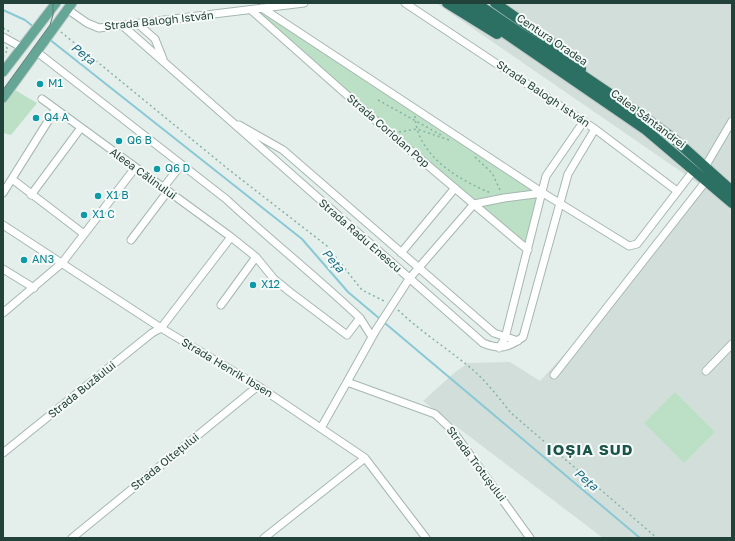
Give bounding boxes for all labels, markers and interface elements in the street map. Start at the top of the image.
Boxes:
street label: Strada Balogh István [104,9,214,33]
street label: Centura Oradea [514,11,590,69]
water label: Peța [68,40,98,68]
street label: Strada Balogh István [494,58,592,130]
place label: M1 [48,77,63,91]
marker: M1 [35,79,45,89]
street label: Calea Sântandrei [608,87,688,151]
street label: Strada Coriolan Pop [344,92,432,170]
place label: Q4 A [44,111,69,125]
marker: Q4 A [31,113,41,123]
place label: Q6 B [127,134,152,148]
marker: Q6 B [114,136,124,146]
street label: Aleea Călinului [107,145,179,203]
place label: Q6 D [165,162,190,176]
marker: Q6 D [152,164,162,174]
place label: X1 B [106,189,129,203]
marker: X1 B [93,191,103,201]
street label: Strada Radu Enescu [316,196,404,276]
place label: X1 C [92,208,115,222]
marker: X1 C [79,210,89,220]
water label: Peța [319,246,347,276]
place label: AN3 [32,253,54,267]
marker: AN3 [19,255,29,265]
place label: X12 [261,278,280,292]
marker: X12 [248,280,258,290]
street label: Strada Henrik Ibsen [179,335,275,401]
street label: Strada Buzăului [46,359,118,421]
street label: Strada Trotușului [443,424,509,504]
street label: Strada Oltețului [128,431,202,493]
district label: IOȘIA SUD [547,441,633,459]
water label: Peța [571,466,601,494]

